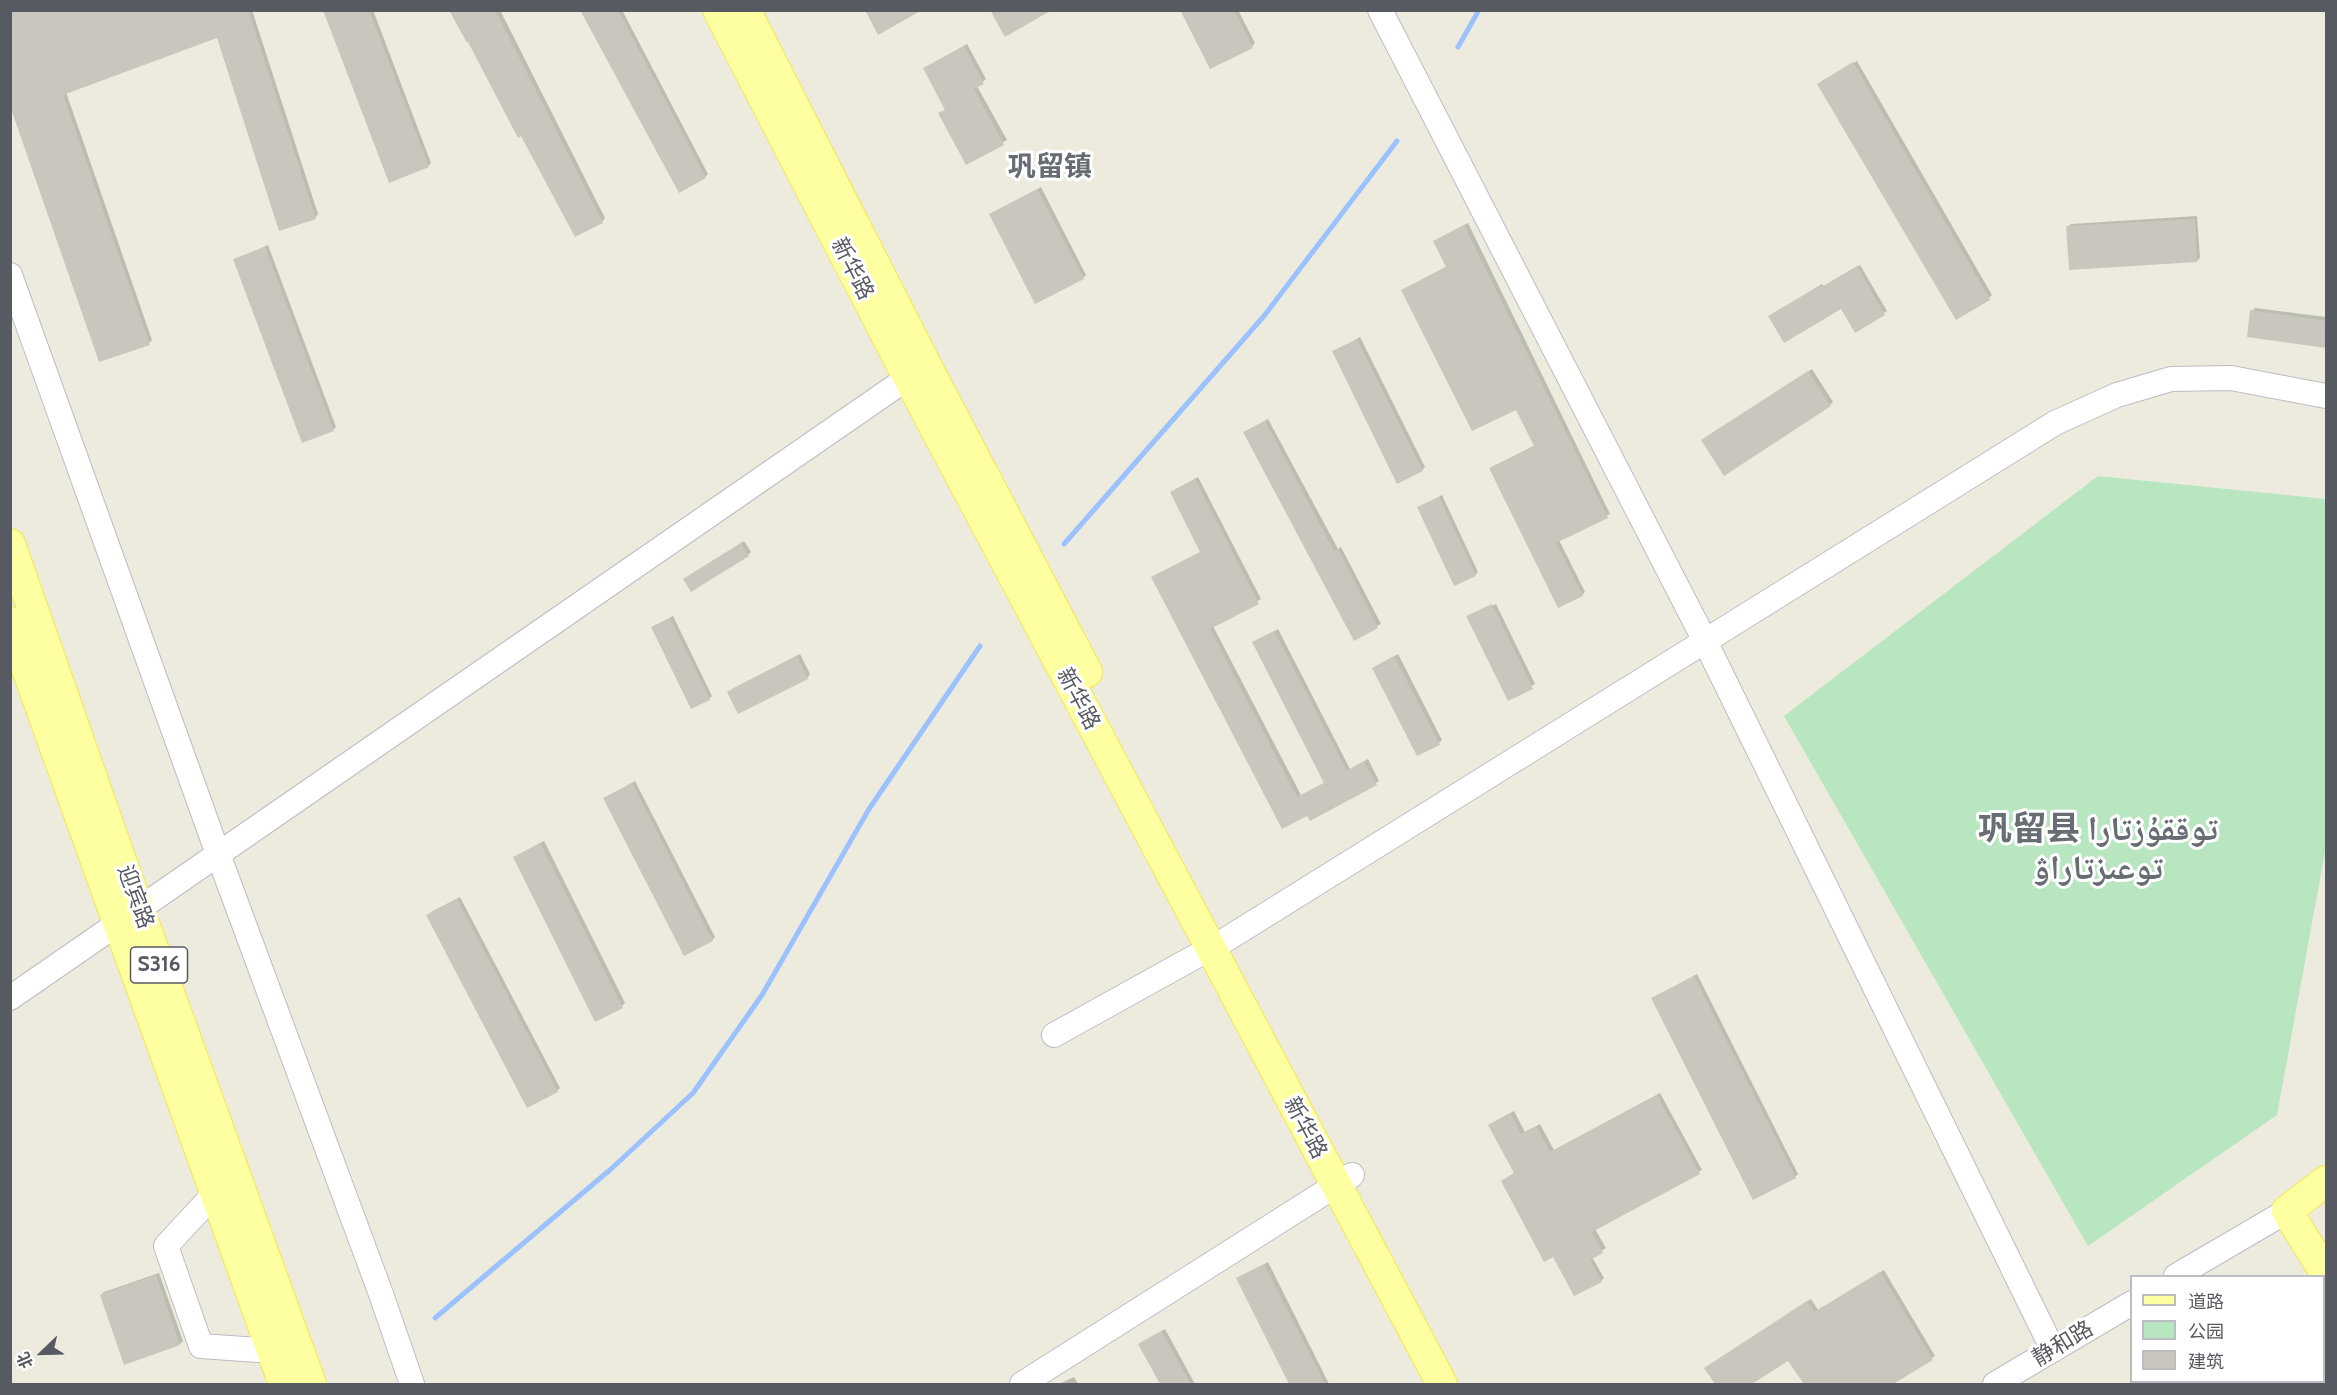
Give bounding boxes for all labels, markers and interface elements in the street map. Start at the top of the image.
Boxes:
district label: 巩留镇 [1008,151,1092,185]
street label: 新华路 [825,234,879,304]
street label: 新华路 [1051,664,1105,734]
district label: 巩留县 توققۇزتارا توعىزتاراۋ [1978,810,2218,890]
street label: 迎宾路 [111,861,159,933]
road number: S316 [130,947,188,983]
street label: 新华路 [1278,1093,1332,1163]
legend [2130,1275,2325,1383]
text: 道路 [2188,1291,2224,1313]
street label: 静和路 [2028,1316,2098,1372]
text: 公园 [2188,1321,2224,1343]
north arrow [12,1323,72,1383]
text: 北 [13,1349,37,1371]
text: 建筑 [2188,1351,2224,1373]

